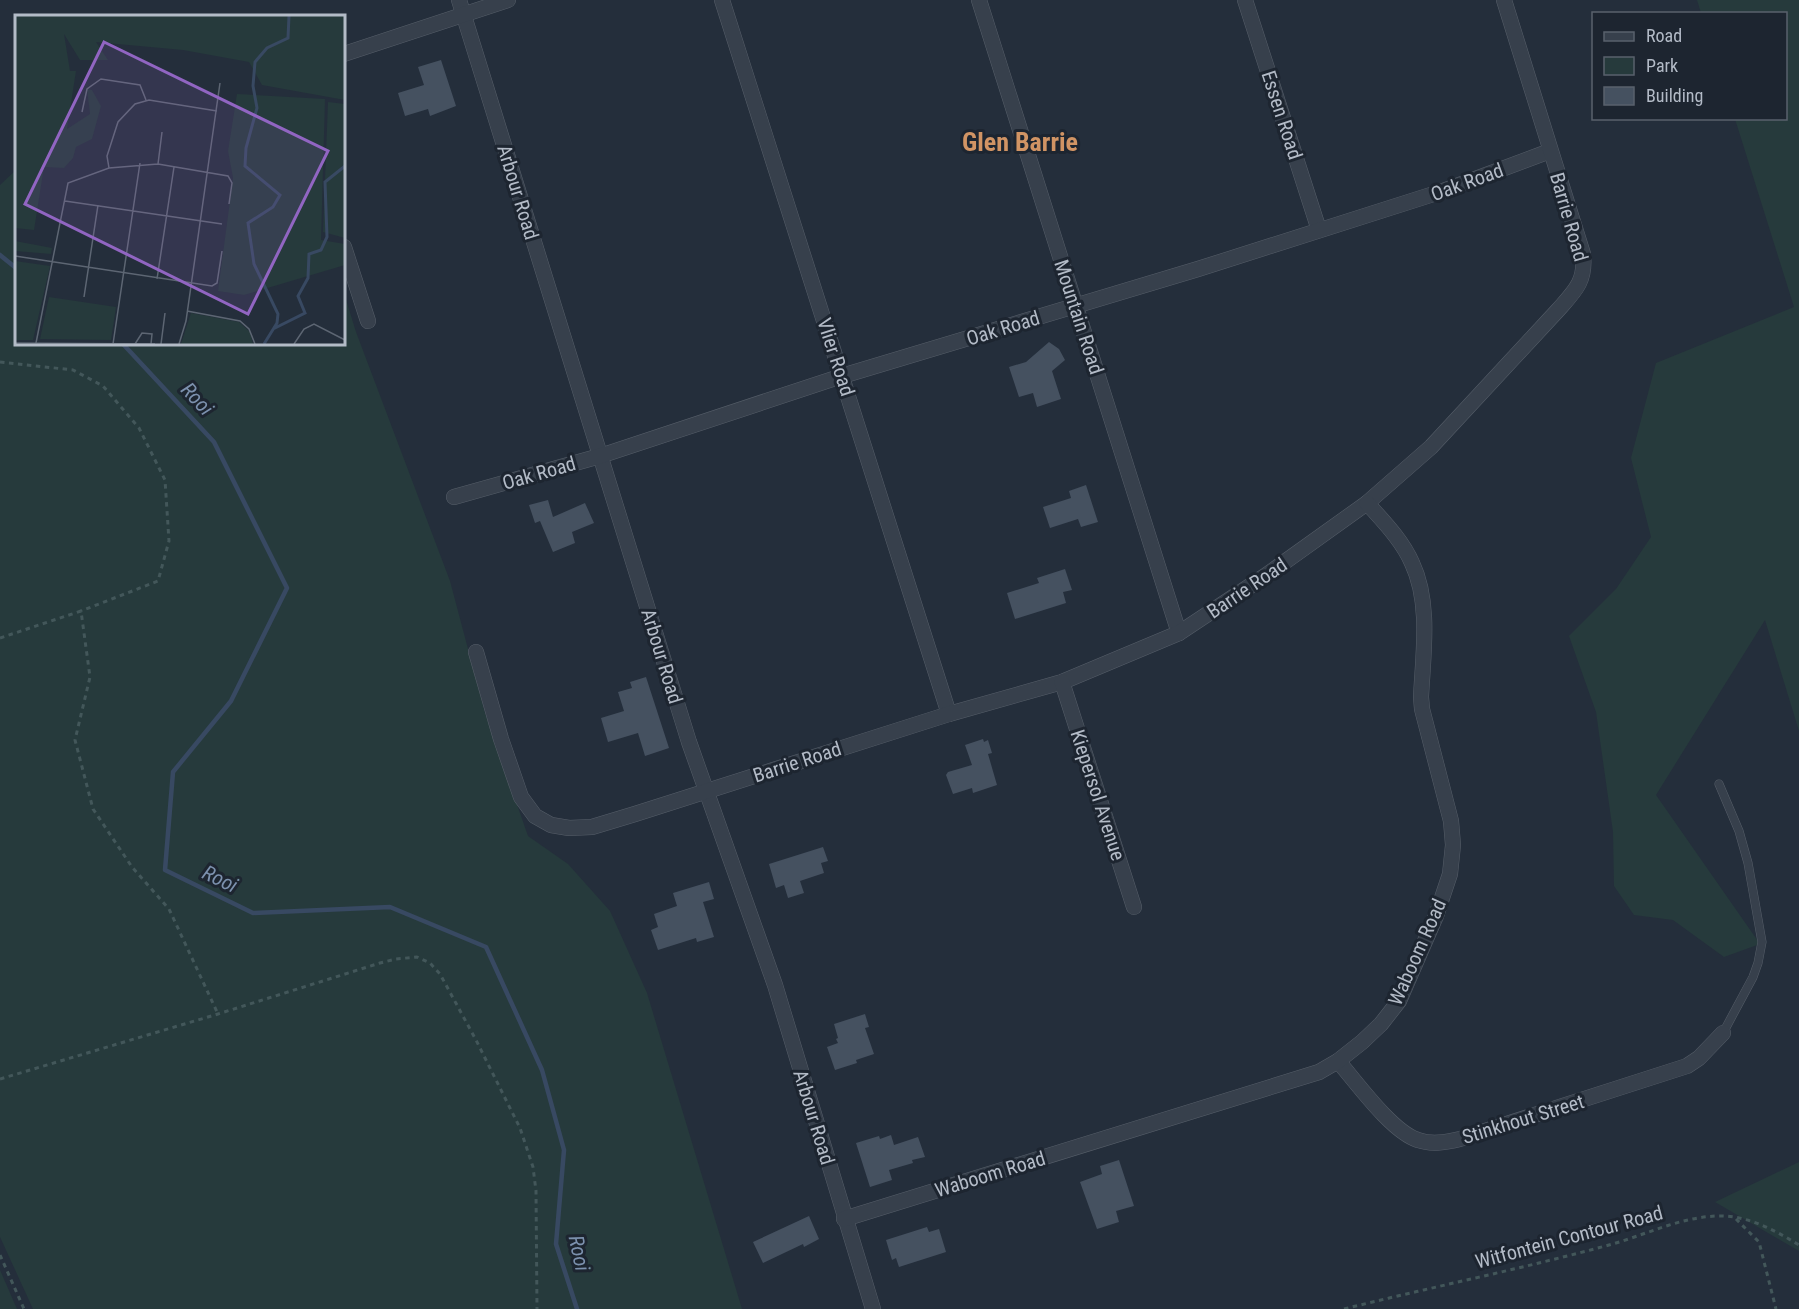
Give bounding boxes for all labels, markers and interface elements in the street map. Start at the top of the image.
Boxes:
legend [1592,12,1787,120]
inset map [15,15,345,345]
text: Road [1646,25,1682,46]
text: Park [1646,55,1678,76]
street label: Essen Road [1256,68,1308,162]
text: Building [1646,85,1703,106]
district label: Glen Barrie [962,127,1078,157]
street label: Arbour Road [492,142,544,242]
street label: Oak Road [1427,158,1507,206]
street label: Barrie Road [1545,170,1593,264]
street label: Mountain Road [1049,257,1109,377]
street label: Oak Road [963,306,1043,350]
street label: Vlier Road [812,315,860,399]
water label: Rooi [176,378,218,421]
street label: Oak Road [499,451,579,495]
street label: Barrie Road [1202,552,1292,624]
street label: Arbour Road [636,606,688,706]
street label: Kiepersol Avenue [1066,727,1130,863]
street label: Barrie Road [750,736,844,788]
water label: Rooi [199,860,242,898]
street label: Waboom Road [1383,895,1451,1009]
street label: Arbour Road [788,1067,840,1167]
street label: Stinkhout Street [1459,1089,1587,1149]
street label: Waboom Road [932,1146,1048,1202]
street label: Witfontein Contour Road [1473,1200,1665,1274]
water label: Rooi [564,1233,595,1273]

